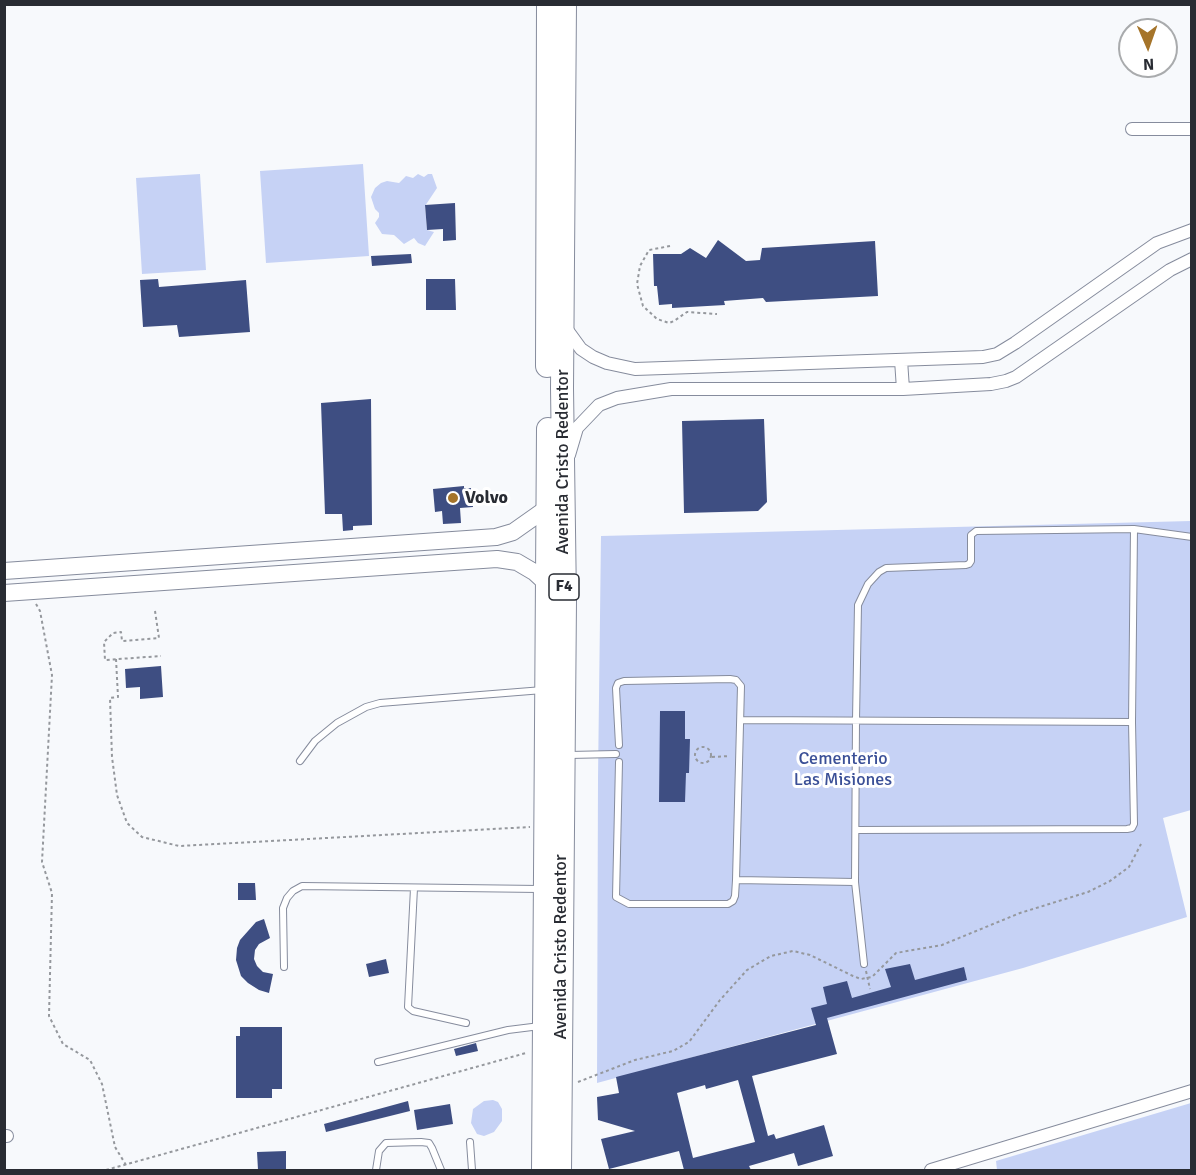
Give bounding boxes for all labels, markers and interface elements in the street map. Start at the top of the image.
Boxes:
north arrow [1118,18,1178,78]
text: N [1143,54,1154,74]
street label: Avenida Cristo Redentor [552,369,574,555]
place label: Volvo [465,487,508,509]
marker: Volvo [446,491,460,505]
road number: F4 [549,574,579,600]
park label: Cementerio Las Misiones [794,748,892,790]
street label: Avenida Cristo Redentor [550,854,572,1040]

